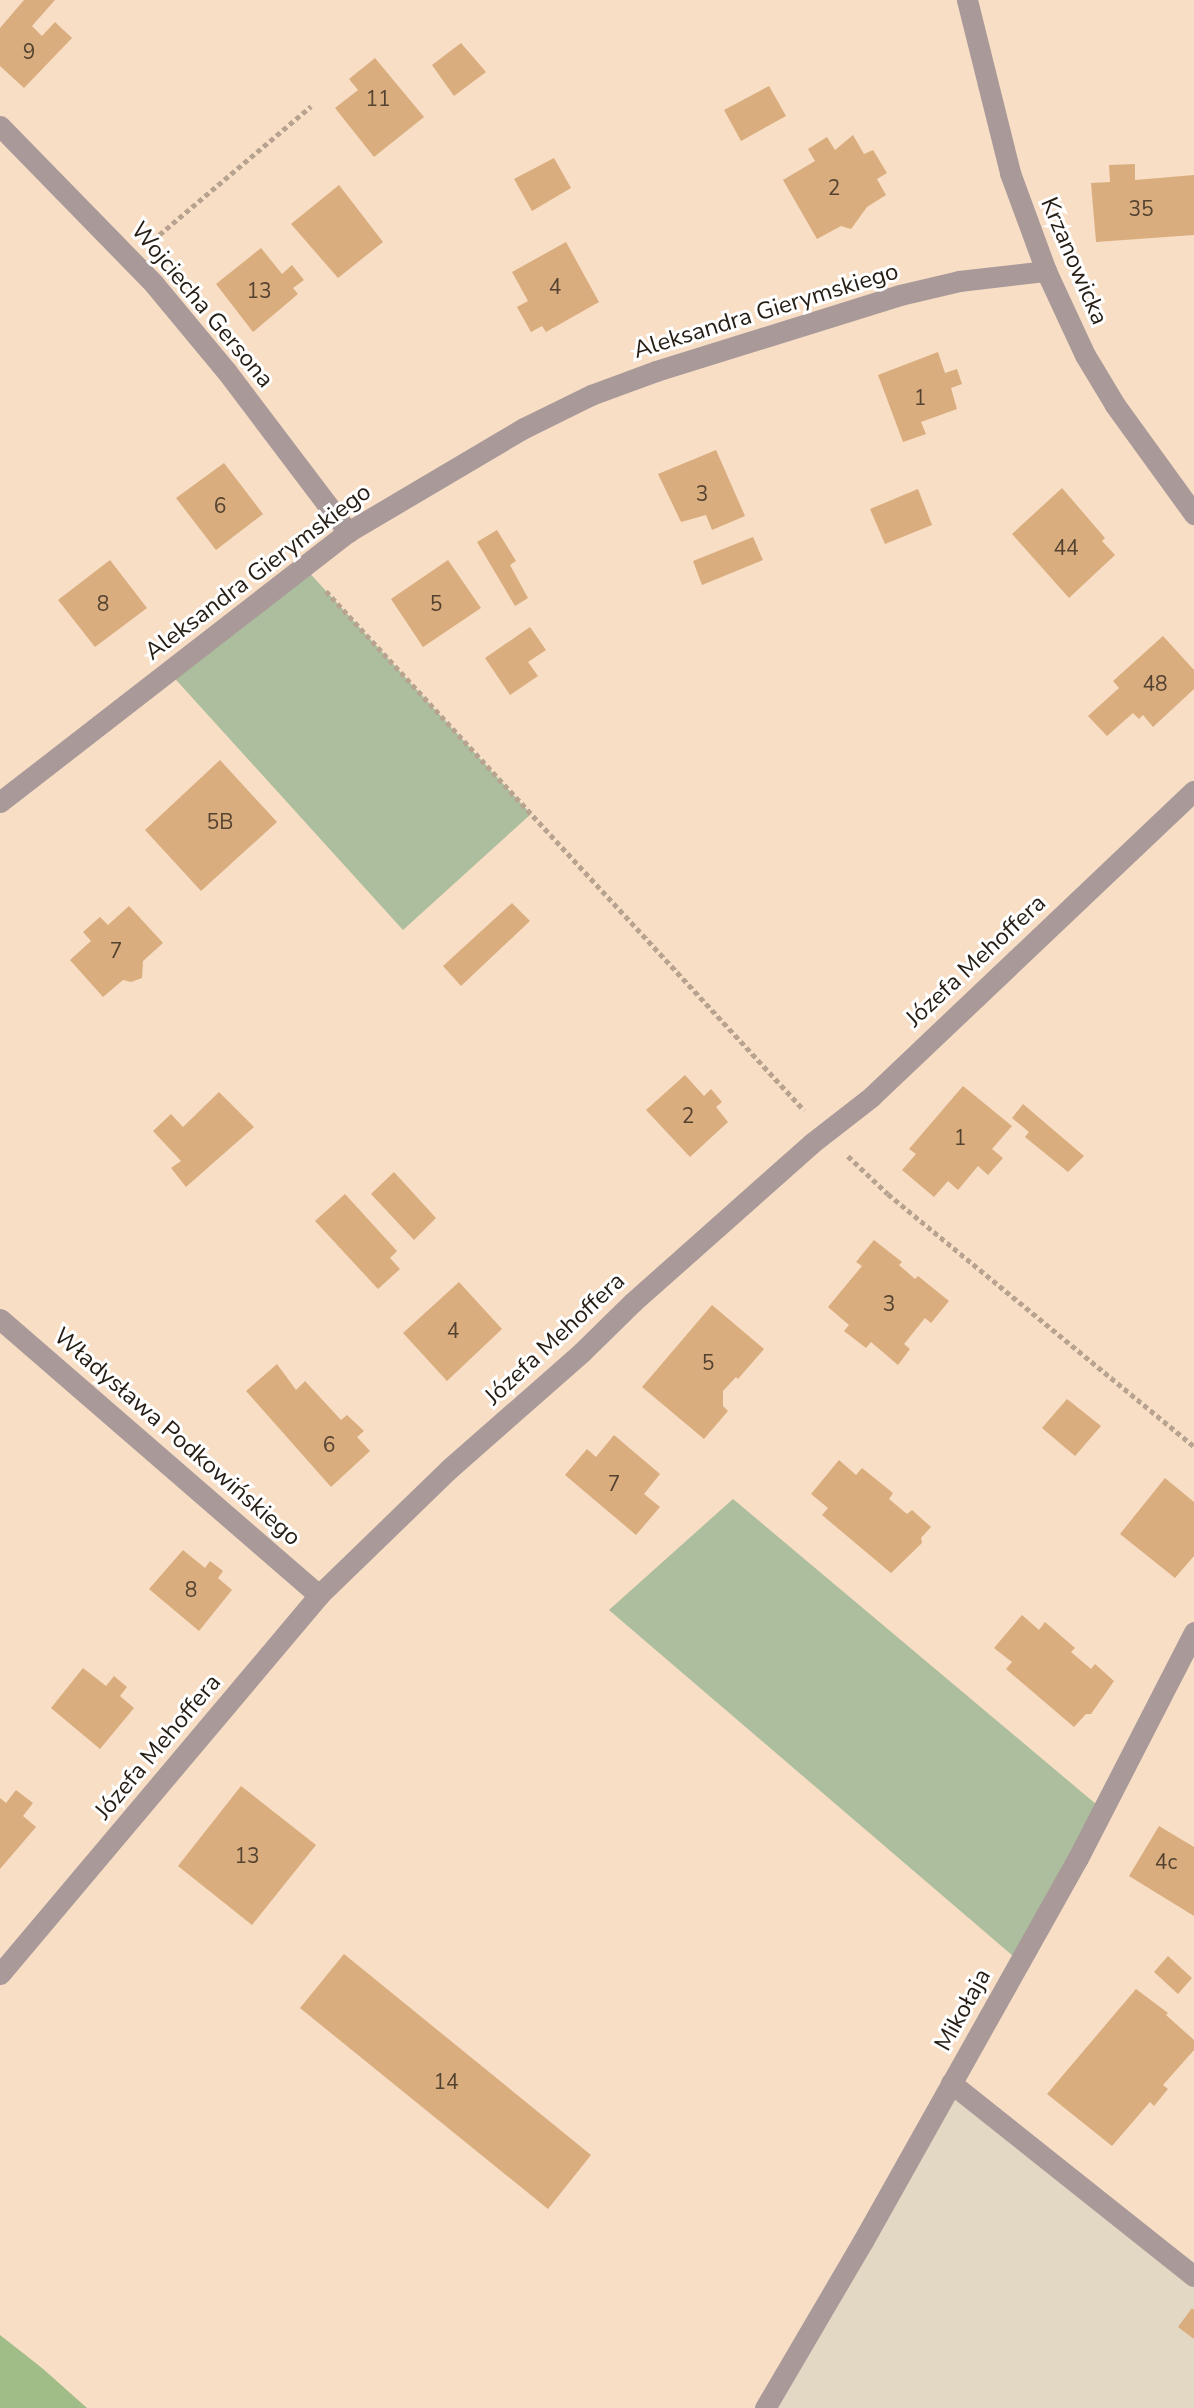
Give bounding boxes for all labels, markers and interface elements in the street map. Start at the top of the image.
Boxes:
house number: 9 [23,39,35,65]
house number: 11 [365,86,391,112]
house number: 2 [828,175,840,201]
street label: Krzanowicka [1034,193,1114,329]
house number: 35 [1128,196,1154,222]
street label: Wojciecha Gersona [124,216,280,394]
street label: Aleksandra Gierymskiego [630,257,902,365]
house number: 4 [549,274,561,300]
house number: 13 [246,278,272,304]
house number: 1 [914,385,926,411]
street label: Aleksandra Gierymskiego [139,478,377,666]
house number: 3 [696,481,708,507]
house number: 6 [214,493,226,519]
house number: 44 [1053,535,1079,561]
house number: 8 [97,591,109,617]
house number: 5 [430,591,442,617]
house number: 48 [1142,671,1168,697]
house number: 5B [207,809,233,835]
street label: Józefa Mehoffera [900,889,1052,1033]
house number: 7 [110,938,122,964]
house number: 2 [682,1103,694,1129]
house number: 1 [954,1125,966,1151]
street label: Józefa Mehoffera [479,1267,631,1411]
house number: 3 [883,1291,895,1317]
house number: 4 [447,1318,459,1344]
street label: Władysława Podkowińskiego [48,1322,306,1552]
house number: 5 [702,1350,714,1376]
house number: 6 [323,1432,335,1458]
house number: 7 [608,1471,620,1497]
house number: 8 [185,1577,197,1603]
street label: Józefa Mehoffera [89,1669,227,1825]
house number: 13 [234,1843,260,1869]
house number: 4c [1155,1849,1177,1875]
street label: Mikołaja [929,1964,997,2056]
house number: 14 [433,2069,459,2095]

